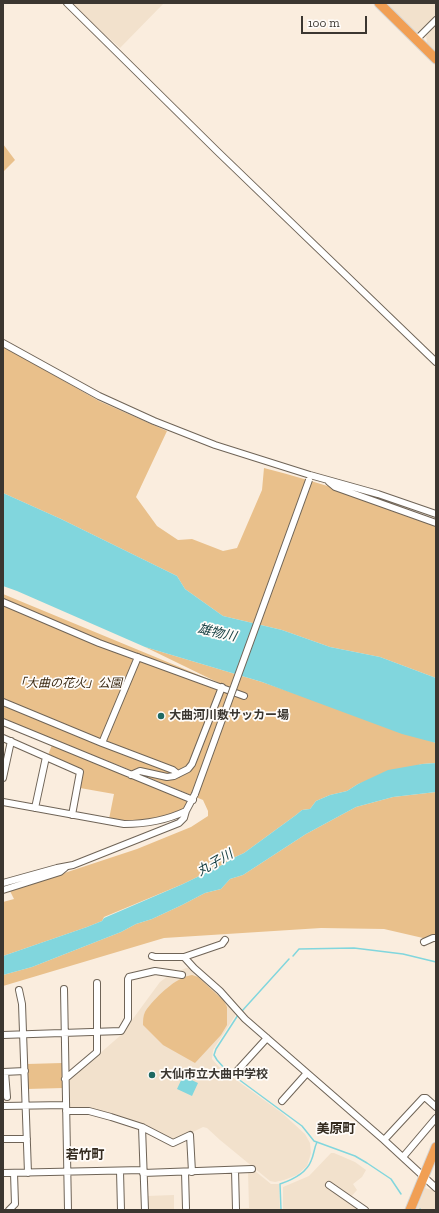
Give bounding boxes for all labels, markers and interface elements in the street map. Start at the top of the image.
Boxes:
scale bar [303,8,369,34]
text: 100 m [308,16,340,30]
water label: 雄物川 [196,621,238,645]
park label: 「大曲の花火」公園 [14,677,122,691]
place label: 大曲河川敷サッカー場 [169,709,289,723]
marker: 大曲河川敷サッカー場 [156,711,166,721]
water label: 丸子川 [194,846,236,880]
place label: 大仙市立大曲中学校 [160,1068,268,1082]
marker: 大仙市立大曲中学校 [147,1070,157,1080]
district label: 美原町 [317,1121,355,1137]
district label: 若竹町 [66,1147,104,1163]

